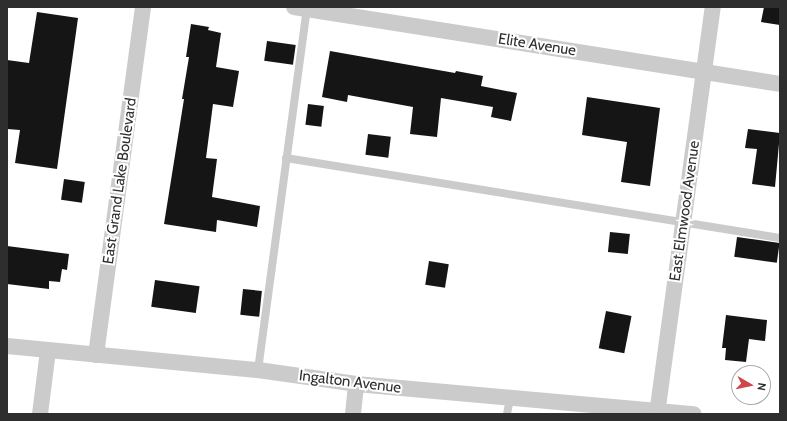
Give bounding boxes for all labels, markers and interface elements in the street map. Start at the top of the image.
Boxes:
street label: Elite Avenue [497,30,577,60]
street label: East Grand Lake Boulevard [99,97,141,265]
street label: East Elmwood Avenue [666,140,704,282]
north arrow [731,365,771,405]
street label: Ingalton Avenue [298,367,402,397]
text: N [754,382,769,392]

